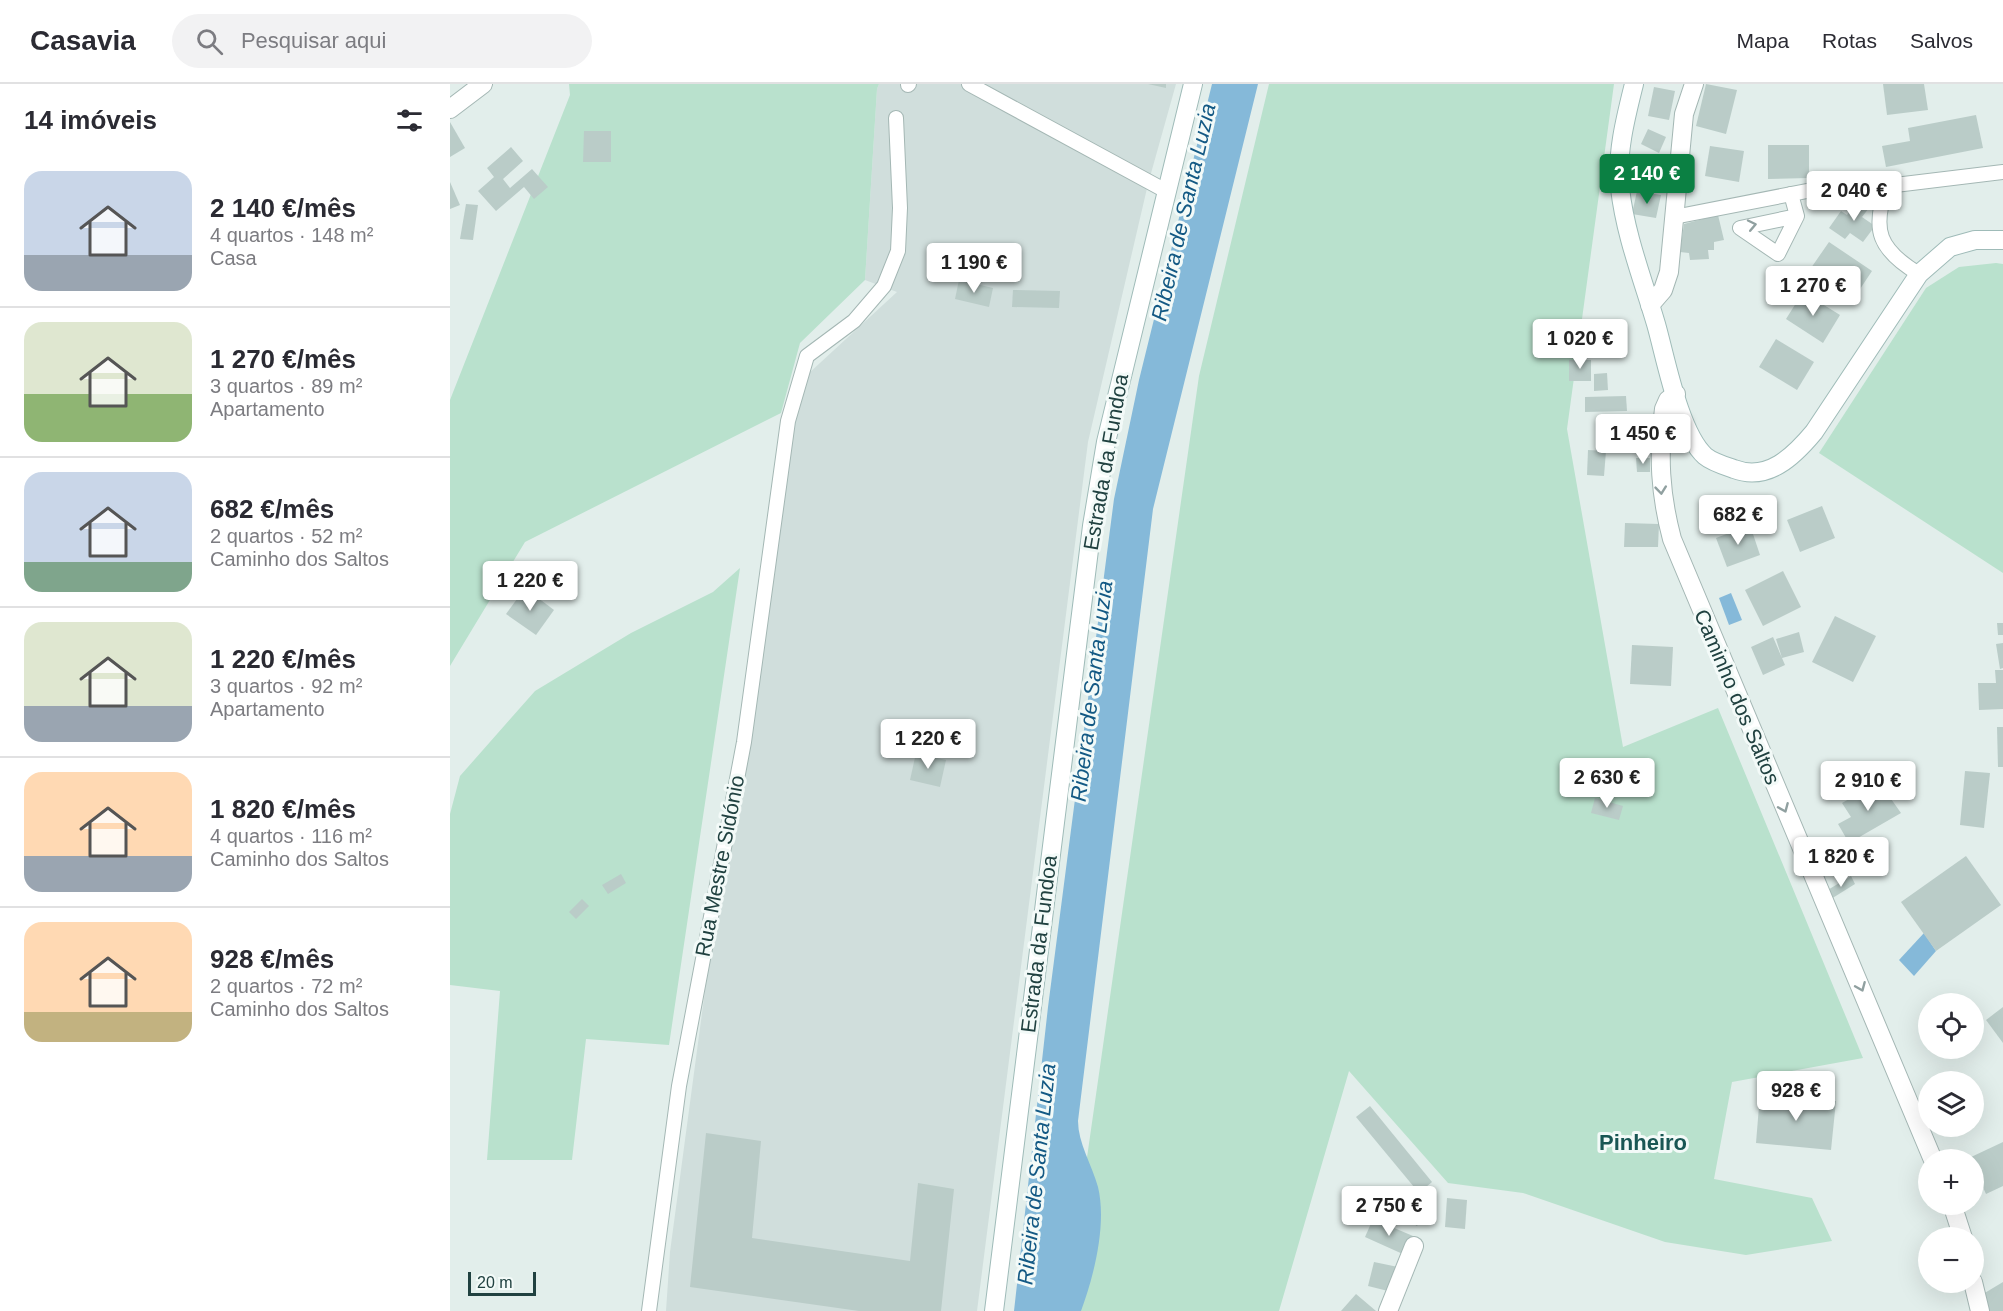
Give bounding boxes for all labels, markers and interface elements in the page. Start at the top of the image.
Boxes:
search box [172,14,592,68]
text: Casavia [30,25,136,56]
icon: search [193,25,226,58]
text: Pesquisar aqui [241,28,386,53]
text: Mapa [1737,29,1789,52]
text: Rotas [1822,29,1877,52]
text: Salvos [1910,29,1973,52]
water label: Ribeira de Santa Luzia [1146,101,1221,323]
icon: filters [393,104,426,137]
text: 14 imóveis [24,105,157,135]
pin: 2 140 € [1592,154,1702,205]
text: 2 140 € [1614,162,1680,184]
pin: 2 040 € [1799,171,1909,222]
text: 2 040 € [1821,179,1887,201]
text: 2 140 €/mês [210,193,356,223]
icon: home [72,195,144,267]
one-way arrow [1747,219,1757,232]
text: 4 quartos · 148 m² [210,224,373,246]
pin: 1 190 € [919,243,1029,294]
text: Casa [210,247,257,269]
text: 1 190 € [941,251,1007,273]
pin: 1 270 € [1758,266,1868,317]
text: 1 270 € [1780,274,1846,296]
pin: 1 020 € [1525,319,1635,370]
text: 1 020 € [1547,327,1613,349]
text: 1 270 €/mês [210,344,356,374]
icon: home [72,346,144,418]
street label: Estrada da Fundoa [1079,372,1132,552]
text: 3 quartos · 89 m² [210,375,362,397]
text: Apartamento [210,398,325,420]
pin: 1 450 € [1588,414,1698,465]
text: 1 450 € [1610,422,1676,444]
one-way arrow [1654,485,1666,494]
text: 682 €/mês [210,494,334,524]
pin: 682 € [1696,495,1780,546]
icon: home [72,496,144,568]
text: 682 € [1713,503,1763,525]
text: 2 quartos · 52 m² [210,525,362,547]
text: Caminho dos Saltos [210,548,389,570]
pin: 1 220 € [475,561,585,612]
text: 1 220 € [497,569,563,591]
water label: Ribeira de Santa Luzia [1066,579,1117,803]
street label: Caminho dos Saltos [1690,606,1785,788]
text: 1 220 €/mês [210,644,356,674]
icon: home [72,646,144,718]
text: 3 quartos · 92 m² [210,675,362,697]
text: Apartamento [210,698,325,720]
pin: 1 220 € [873,719,983,770]
text: 1 220 € [895,727,961,749]
pin: 2 630 € [1552,758,1662,809]
pin: 2 910 € [1813,761,1923,812]
text: 2 630 € [1574,766,1640,788]
text: 2 910 € [1835,769,1901,791]
street label: Rua Mestre Sidónio [691,773,748,959]
text: 1 820 €/mês [210,794,356,824]
icon: home [72,796,144,868]
one-way arrow [1777,801,1789,812]
text: 4 quartos · 116 m² [210,825,372,847]
pin: 1 820 € [1786,837,1896,888]
text: 1 820 € [1808,845,1874,867]
text: Caminho dos Saltos [210,848,389,870]
street label: Estrada da Fundoa [1016,854,1061,1034]
text: 928 €/mês [210,944,334,974]
icon: home [72,946,144,1018]
text: 2 quartos · 72 m² [210,975,362,997]
one-way arrow [1854,981,1866,992]
map controls [1918,993,1984,1293]
button: locate [1918,993,1984,1059]
text: Caminho dos Saltos [210,998,389,1020]
water label: Ribeira de Santa Luzia [1012,1062,1061,1286]
pin: 928 € [1754,1071,1838,1122]
button: layers [1918,1071,1984,1137]
text: 928 € [1771,1079,1821,1101]
district label: Pinheiro [1599,1130,1687,1155]
button: + [1918,1149,1984,1215]
pin: 2 750 € [1334,1186,1444,1237]
text: 2 750 € [1356,1194,1422,1216]
button: − [1918,1227,1984,1293]
scale bar [468,1269,536,1296]
text: 20 m [477,1274,513,1291]

